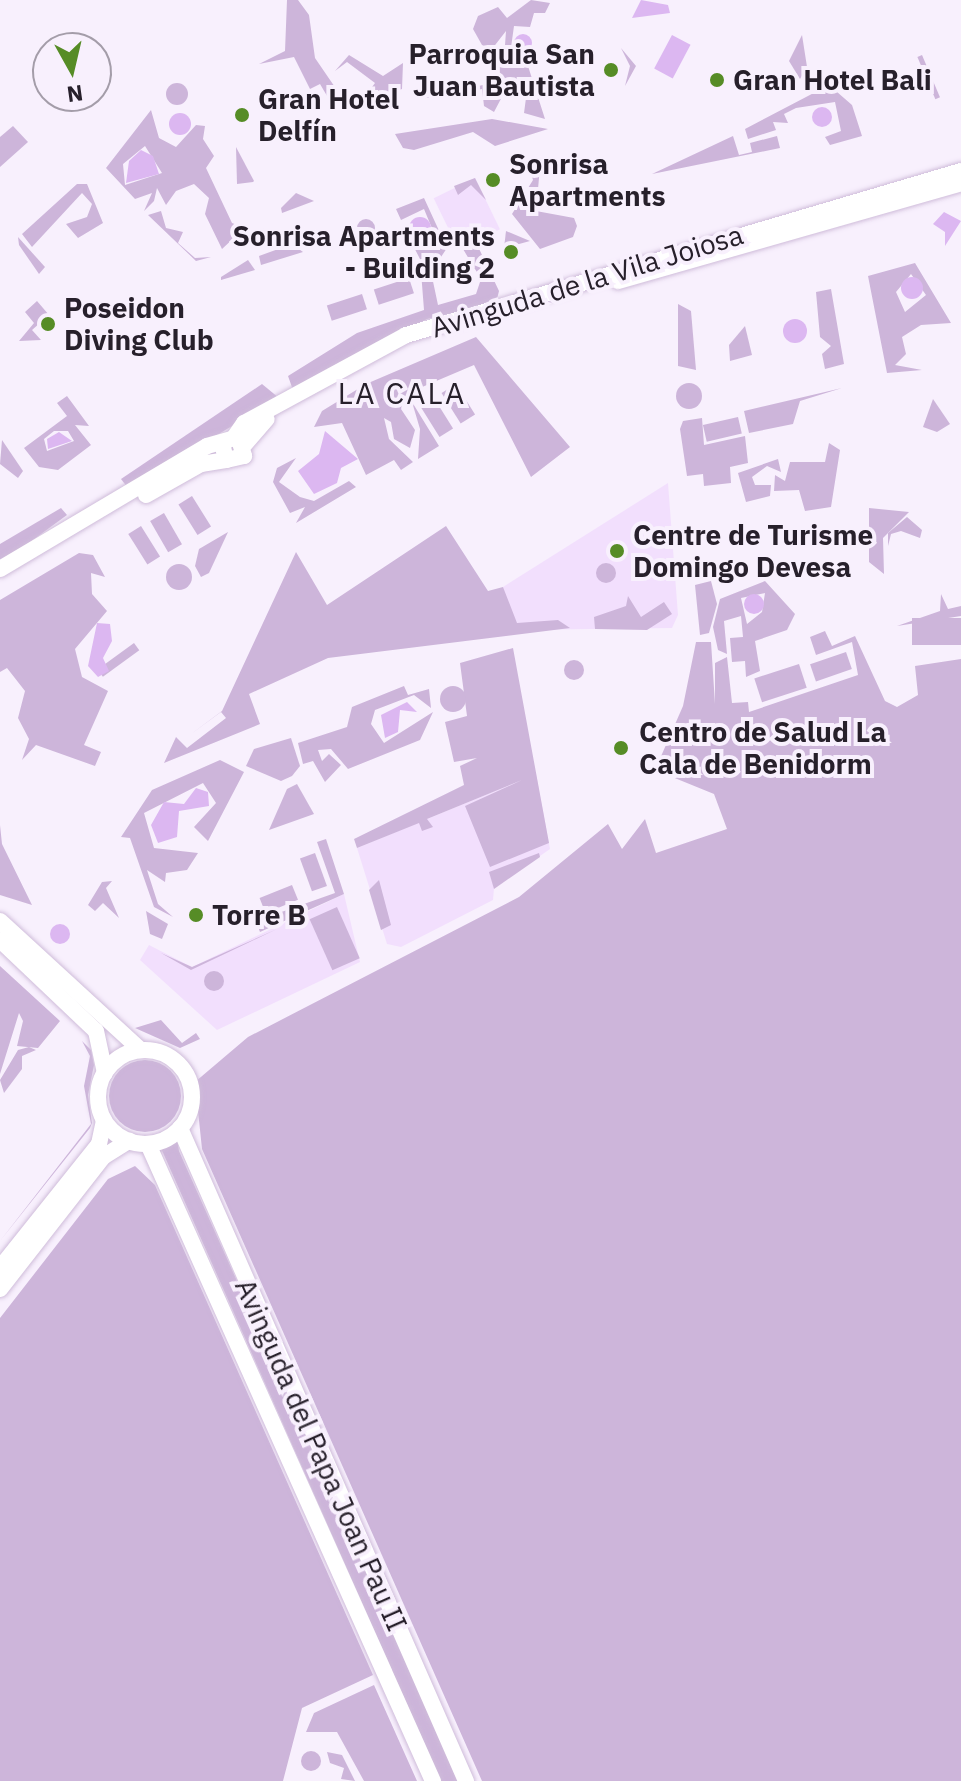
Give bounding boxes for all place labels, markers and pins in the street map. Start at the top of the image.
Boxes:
place label: Parroquia San Juan Bautista [408,37,595,103]
marker: Parroquia San Juan Bautista [602,61,620,79]
place label: Gran Hotel Bali [733,63,932,97]
marker: Gran Hotel Bali [708,71,726,89]
place label: Gran Hotel Delfín [258,82,399,148]
marker: Gran Hotel Delfín [233,106,251,124]
place label: Sonrisa Apartments [509,147,666,213]
marker: Sonrisa Apartments [484,171,502,189]
place label: Sonrisa Apartments - Building 2 [233,219,495,285]
marker: Sonrisa Apartments - Building 2 [502,243,520,261]
place label: Poseidon Diving Club [64,291,214,357]
marker: Poseidon Diving Club [39,315,57,333]
place label: Centre de Turisme Domingo Devesa [633,518,873,584]
marker: Centre de Turisme Domingo Devesa [608,542,626,560]
place label: Centro de Salud La Cala de Benidorm [639,715,886,781]
marker: Centro de Salud La Cala de Benidorm [610,737,632,759]
place label: Torre B [212,898,306,932]
marker: Torre B [187,906,205,924]

